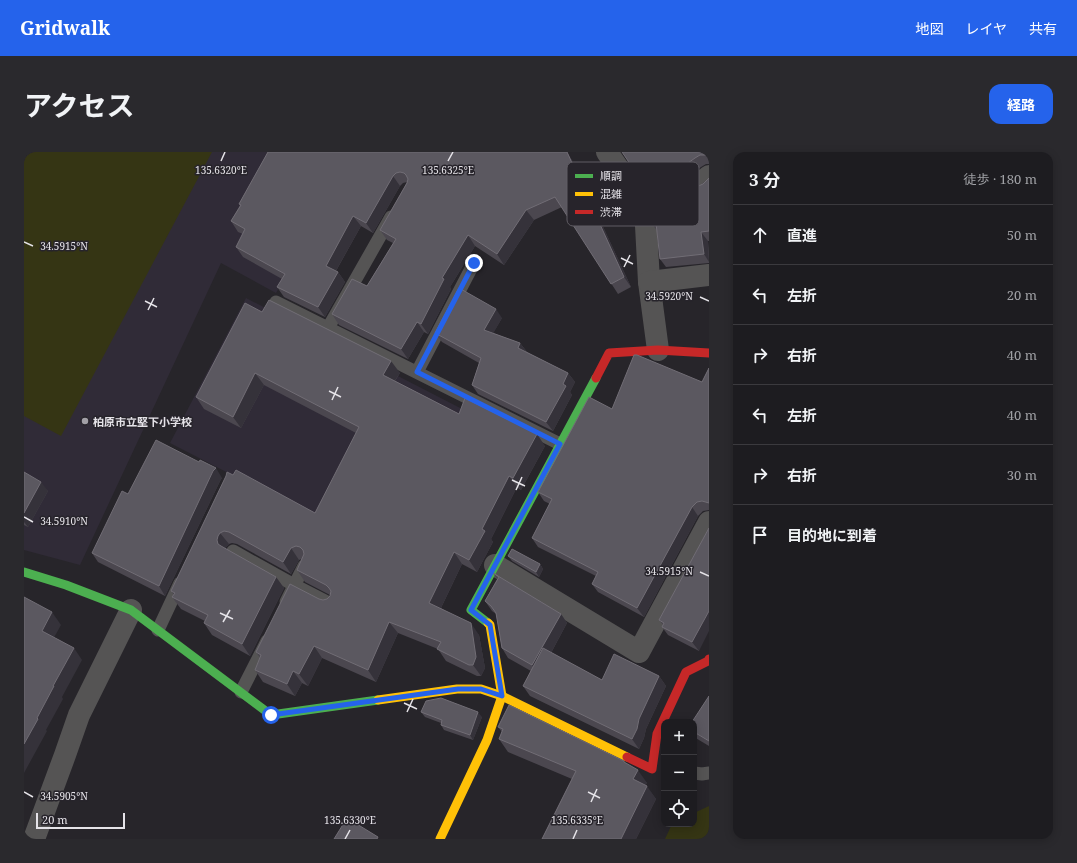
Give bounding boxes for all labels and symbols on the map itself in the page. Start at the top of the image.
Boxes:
legend [567,162,699,226]
text: 135.6320°E [195,163,247,177]
text: 135.6325°E [422,163,474,177]
text: 順調 [600,168,622,183]
text: 混雑 [600,186,622,201]
text: 渋滞 [600,204,622,219]
text: 34.5915°N [40,239,88,253]
route end [465,254,483,272]
text: 34.5920°N [645,289,693,303]
place label: 柏原市立堅下小学校 [93,414,192,429]
marker: 柏原市立堅下小学校 [80,416,90,426]
text: 34.5910°N [40,514,88,528]
text: 34.5915°N [645,564,693,578]
route start [262,706,280,724]
text: 34.5905°N [40,789,88,803]
scale bar [36,811,125,830]
text: 135.6330°E [324,813,376,827]
text: 135.6335°E [551,813,603,827]

